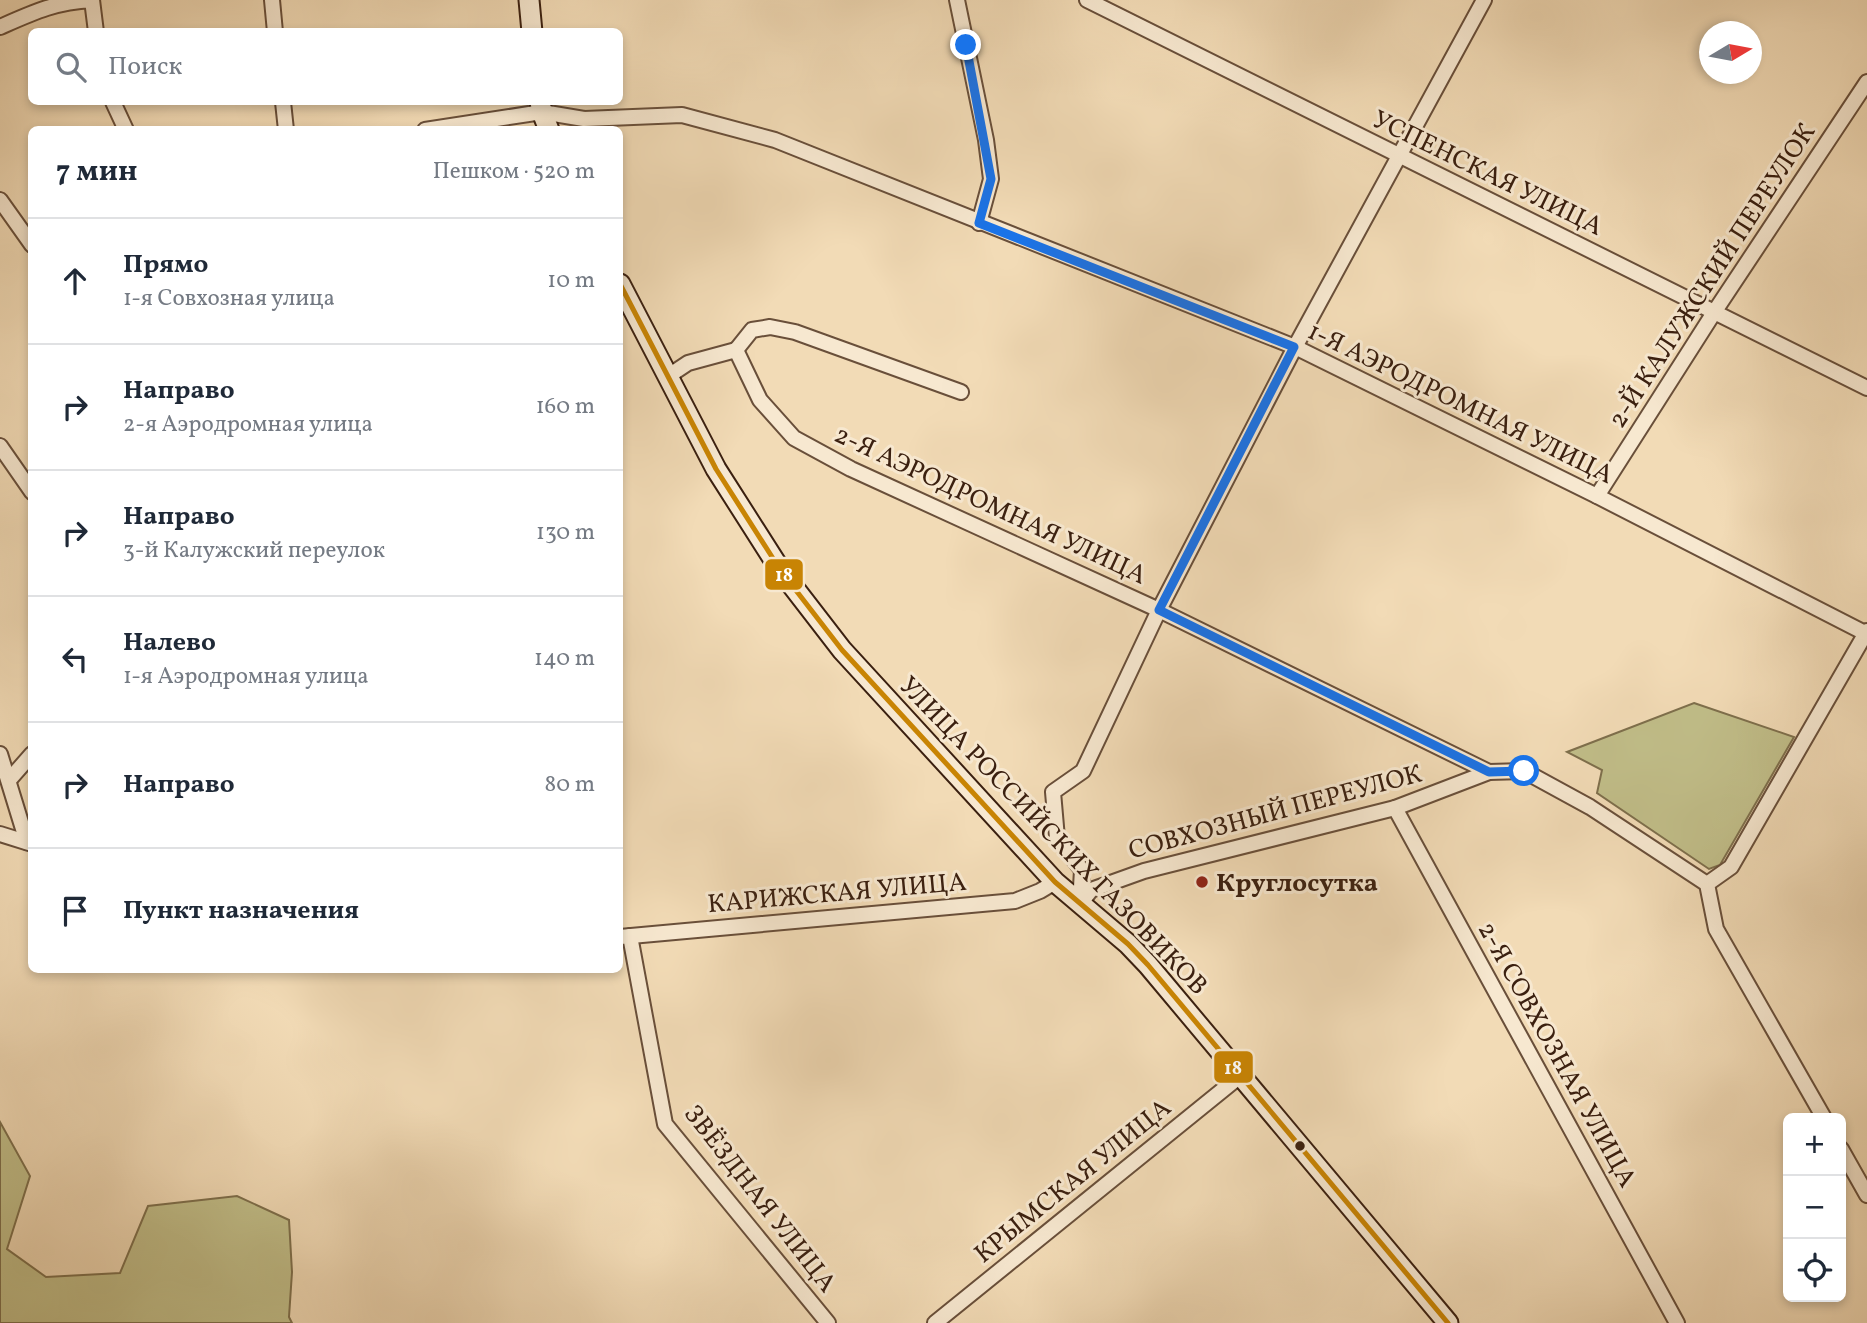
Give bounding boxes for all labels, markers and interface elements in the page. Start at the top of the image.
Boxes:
north arrow [1699,21,1762,84]
search box [28,28,623,105]
route end [950,29,981,60]
icon: search [52,48,90,86]
text: Поиск [108,49,182,85]
street label: УСПЕНСКАЯ УЛИЦА [1366,102,1609,245]
street label: 2-Й КАЛУЖСКИЙ ПЕРЕУЛОК [1600,116,1825,435]
text: 7 мин [56,151,138,193]
text: Пешком · 520 m [433,156,595,188]
text: Прямо [123,247,208,283]
icon: ahead [56,262,94,300]
text: 10 m [547,265,595,297]
text: 1-я Совхозная улица [123,283,335,315]
street label: 1-Я АЭРОДРОМНАЯ УЛИЦА [1301,314,1619,494]
text: Направо [123,373,235,409]
icon: right [56,388,94,426]
text: 160 m [536,391,595,423]
text: 2-я Аэродромная улица [123,409,373,441]
street label: 2-Я АЭРОДРОМНАЯ УЛИЦА [828,417,1152,594]
text: Направо [123,499,235,535]
icon: right [56,514,94,552]
text: 130 m [536,517,595,549]
text: 3-й Калужский переулок [123,535,385,567]
line badge: 18 [764,558,804,591]
text: 18 [775,563,793,589]
text: Налево [123,625,216,661]
icon: left [56,640,94,678]
text: 140 m [534,643,595,675]
text: 1-я Аэродромная улица [123,661,369,693]
street label: УЛИЦА РОССИЙСКИХ ГАЗОВИКОВ [890,669,1215,1004]
route start [1508,755,1539,786]
street label: СОВХОЗНЫЙ ПЕРЕУЛОК [1125,756,1427,869]
icon: right [56,766,94,804]
text: Направо [123,767,235,803]
text: 80 m [545,769,595,801]
street label: КАРИЖСКАЯ УЛИЦА [706,865,968,923]
place label: Круглосутка [1216,866,1378,902]
marker: Круглосутка [1194,874,1210,890]
icon: arrive [56,892,94,930]
text: Пункт назначения [123,893,359,929]
street label: 2-Я СОВХОЗНАЯ УЛИЦА [1468,916,1644,1194]
line badge: 18 [1213,1050,1254,1084]
text: 18 [1224,1056,1242,1082]
street label: КРЫМСКАЯ УЛИЦА [967,1091,1179,1272]
street label: ЗВЁЗДНАЯ УЛИЦА [675,1098,844,1301]
map controls [1783,1113,1846,1302]
button: + [1783,1113,1846,1176]
unlabelled marker [1293,1139,1307,1153]
button: − [1783,1176,1846,1239]
button: locate [1783,1239,1846,1302]

